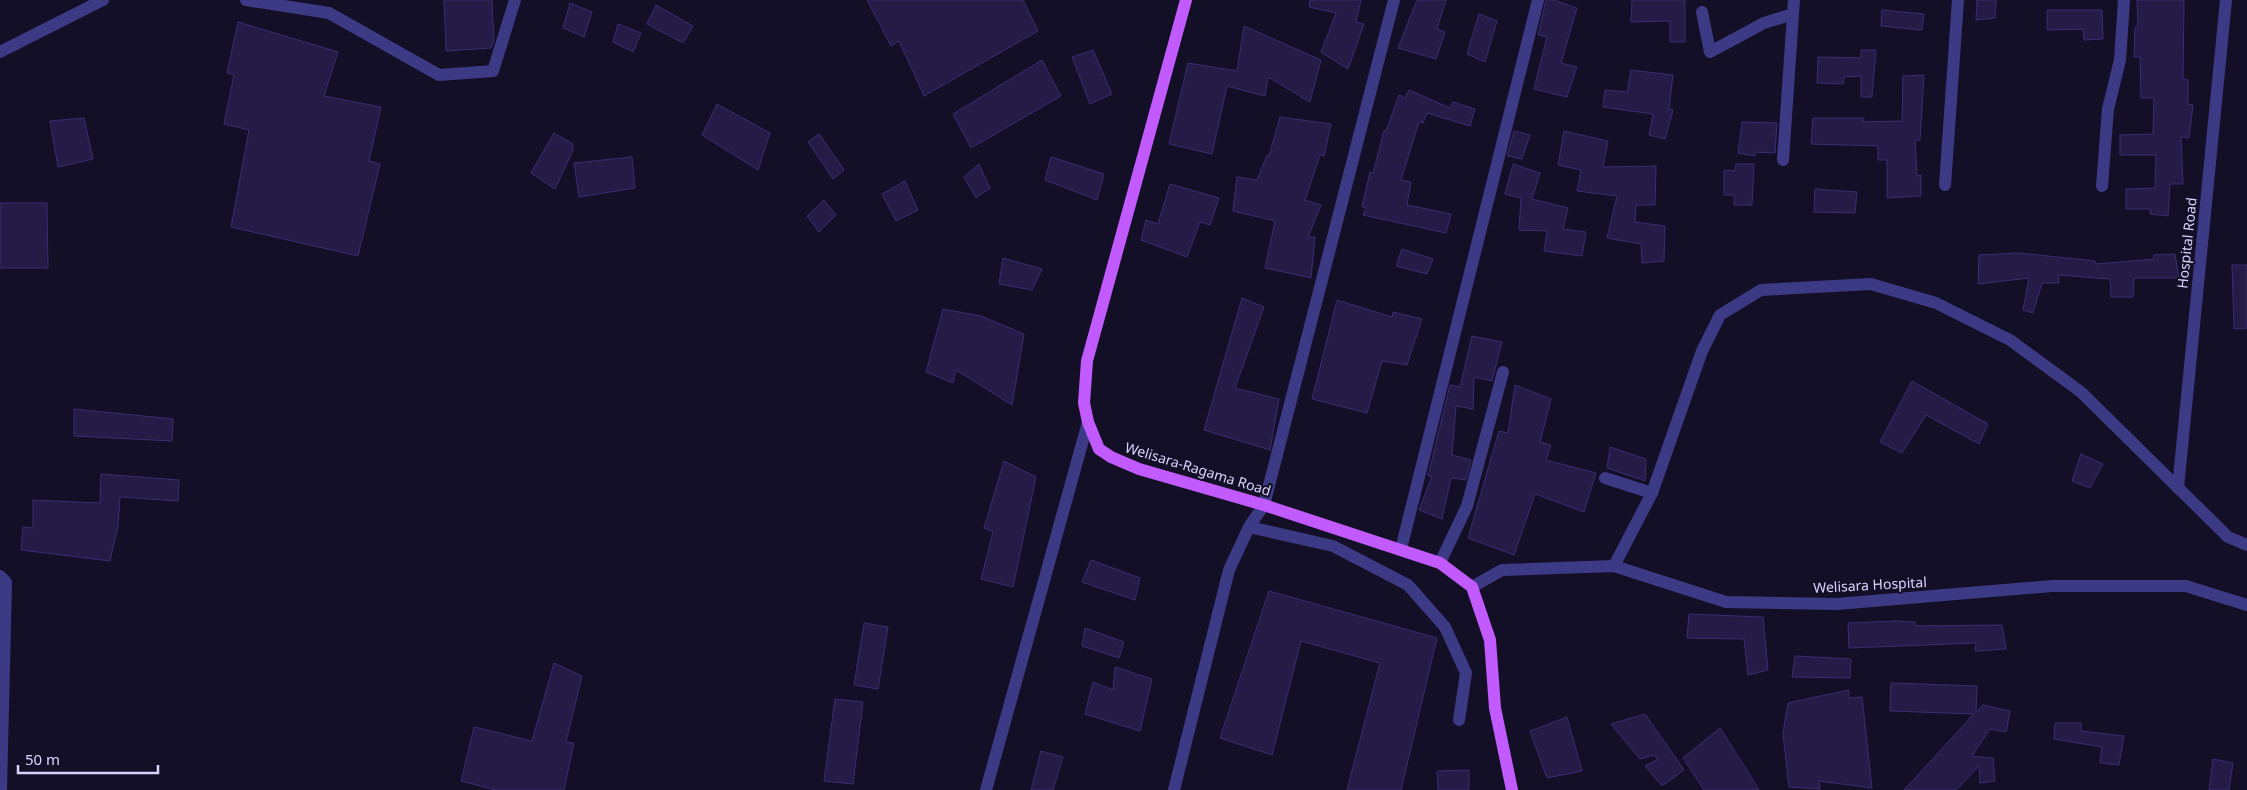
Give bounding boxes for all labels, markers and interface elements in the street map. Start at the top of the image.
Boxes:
street label: Hospital Road [2172,196,2201,289]
street label: Welisara-Ragama Road [1123,437,1273,500]
street label: Welisara Hospital [1813,572,1927,597]
scale bar [18,742,158,774]
text: 50 m [25,749,60,769]

